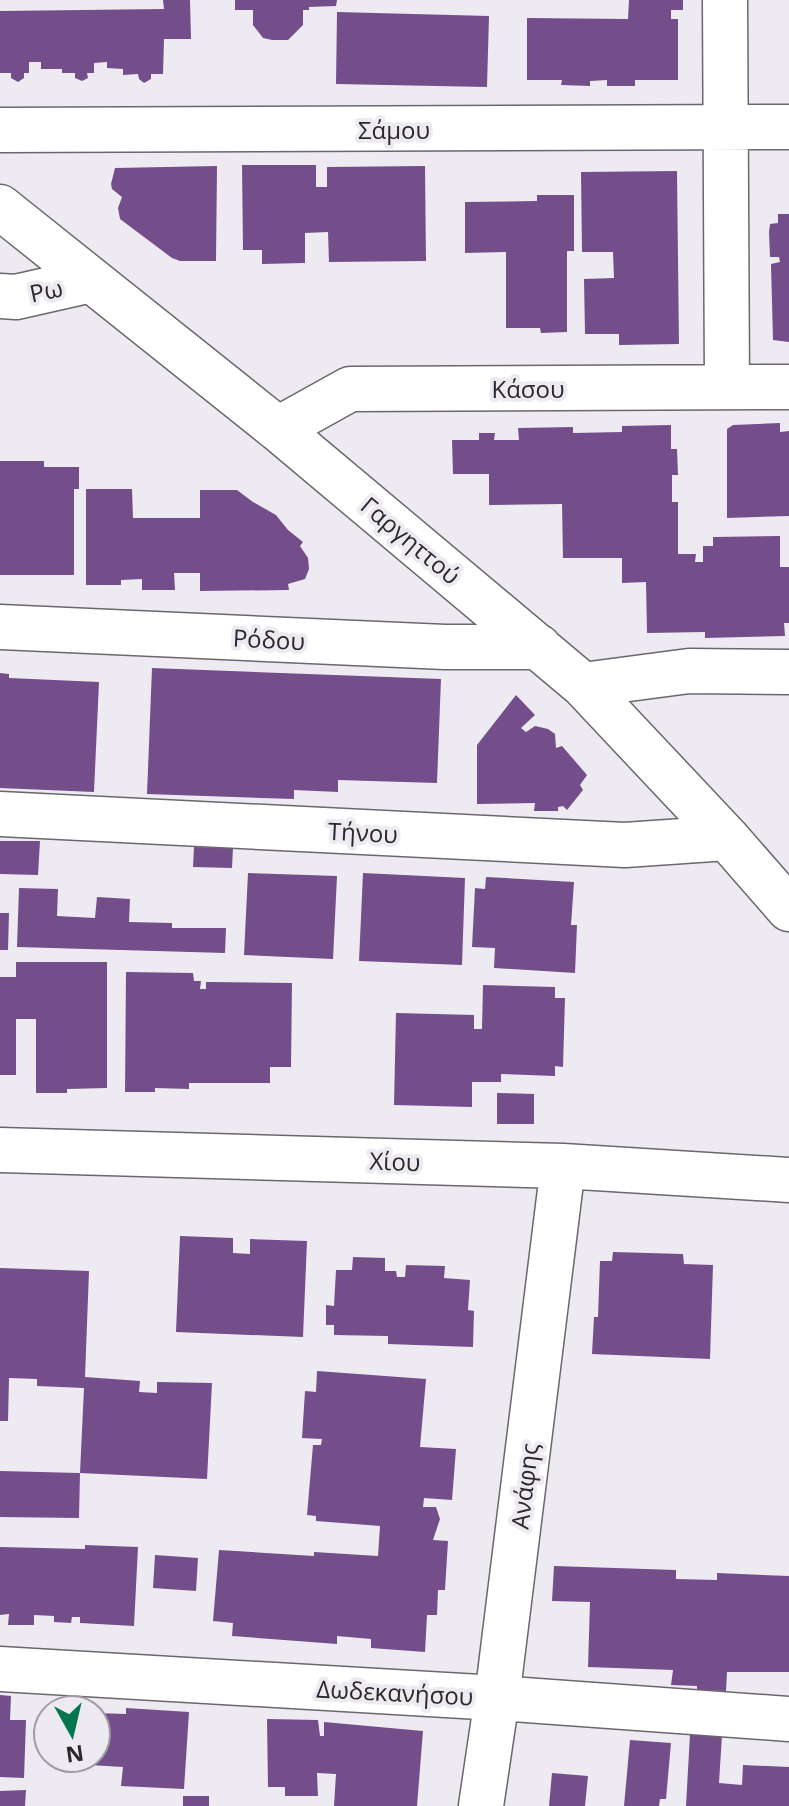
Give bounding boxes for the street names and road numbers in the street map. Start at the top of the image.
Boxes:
street label: Σάμου [358,113,430,146]
street label: Ρω [26,270,66,310]
street label: Κάσου [491,372,565,405]
street label: Γαργηττού [354,489,468,591]
street label: Ρόδου [232,621,306,657]
street label: Τήνου [327,814,399,850]
street label: Χίου [369,1144,421,1178]
street label: Ανάφης [502,1441,546,1531]
street label: Δωδεκανήσου [316,1671,474,1713]

